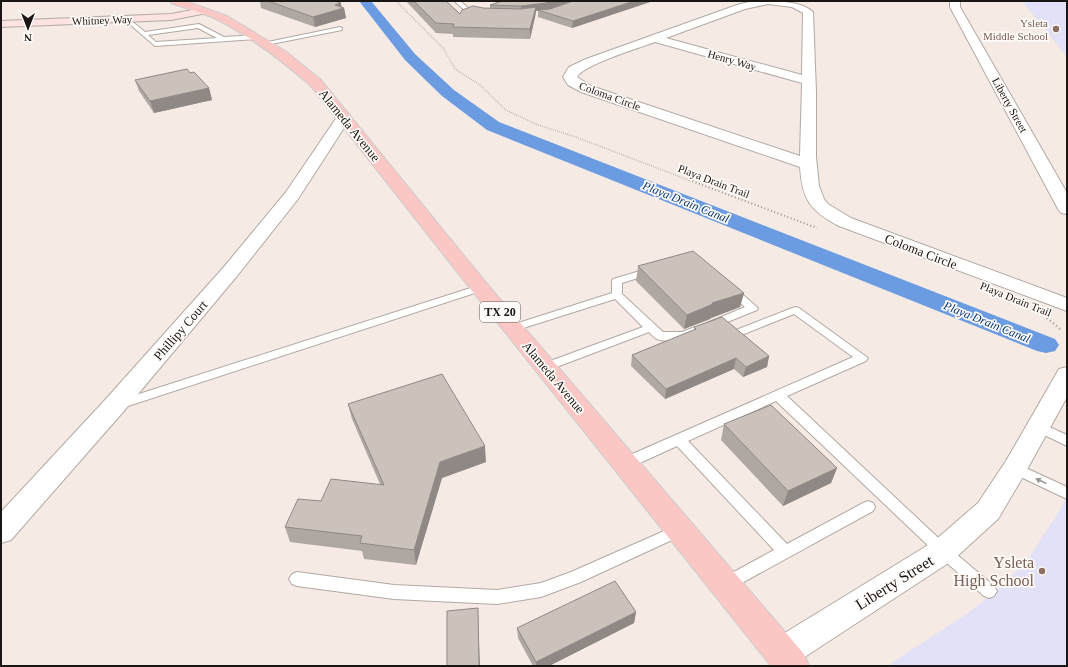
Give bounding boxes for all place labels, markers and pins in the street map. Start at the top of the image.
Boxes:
place label: Ysleta Middle School [983,17,1048,42]
marker: Ysleta Middle School [1051,24,1061,34]
place label: Ysleta High School [954,554,1035,590]
marker: Ysleta High School [1037,566,1047,576]

